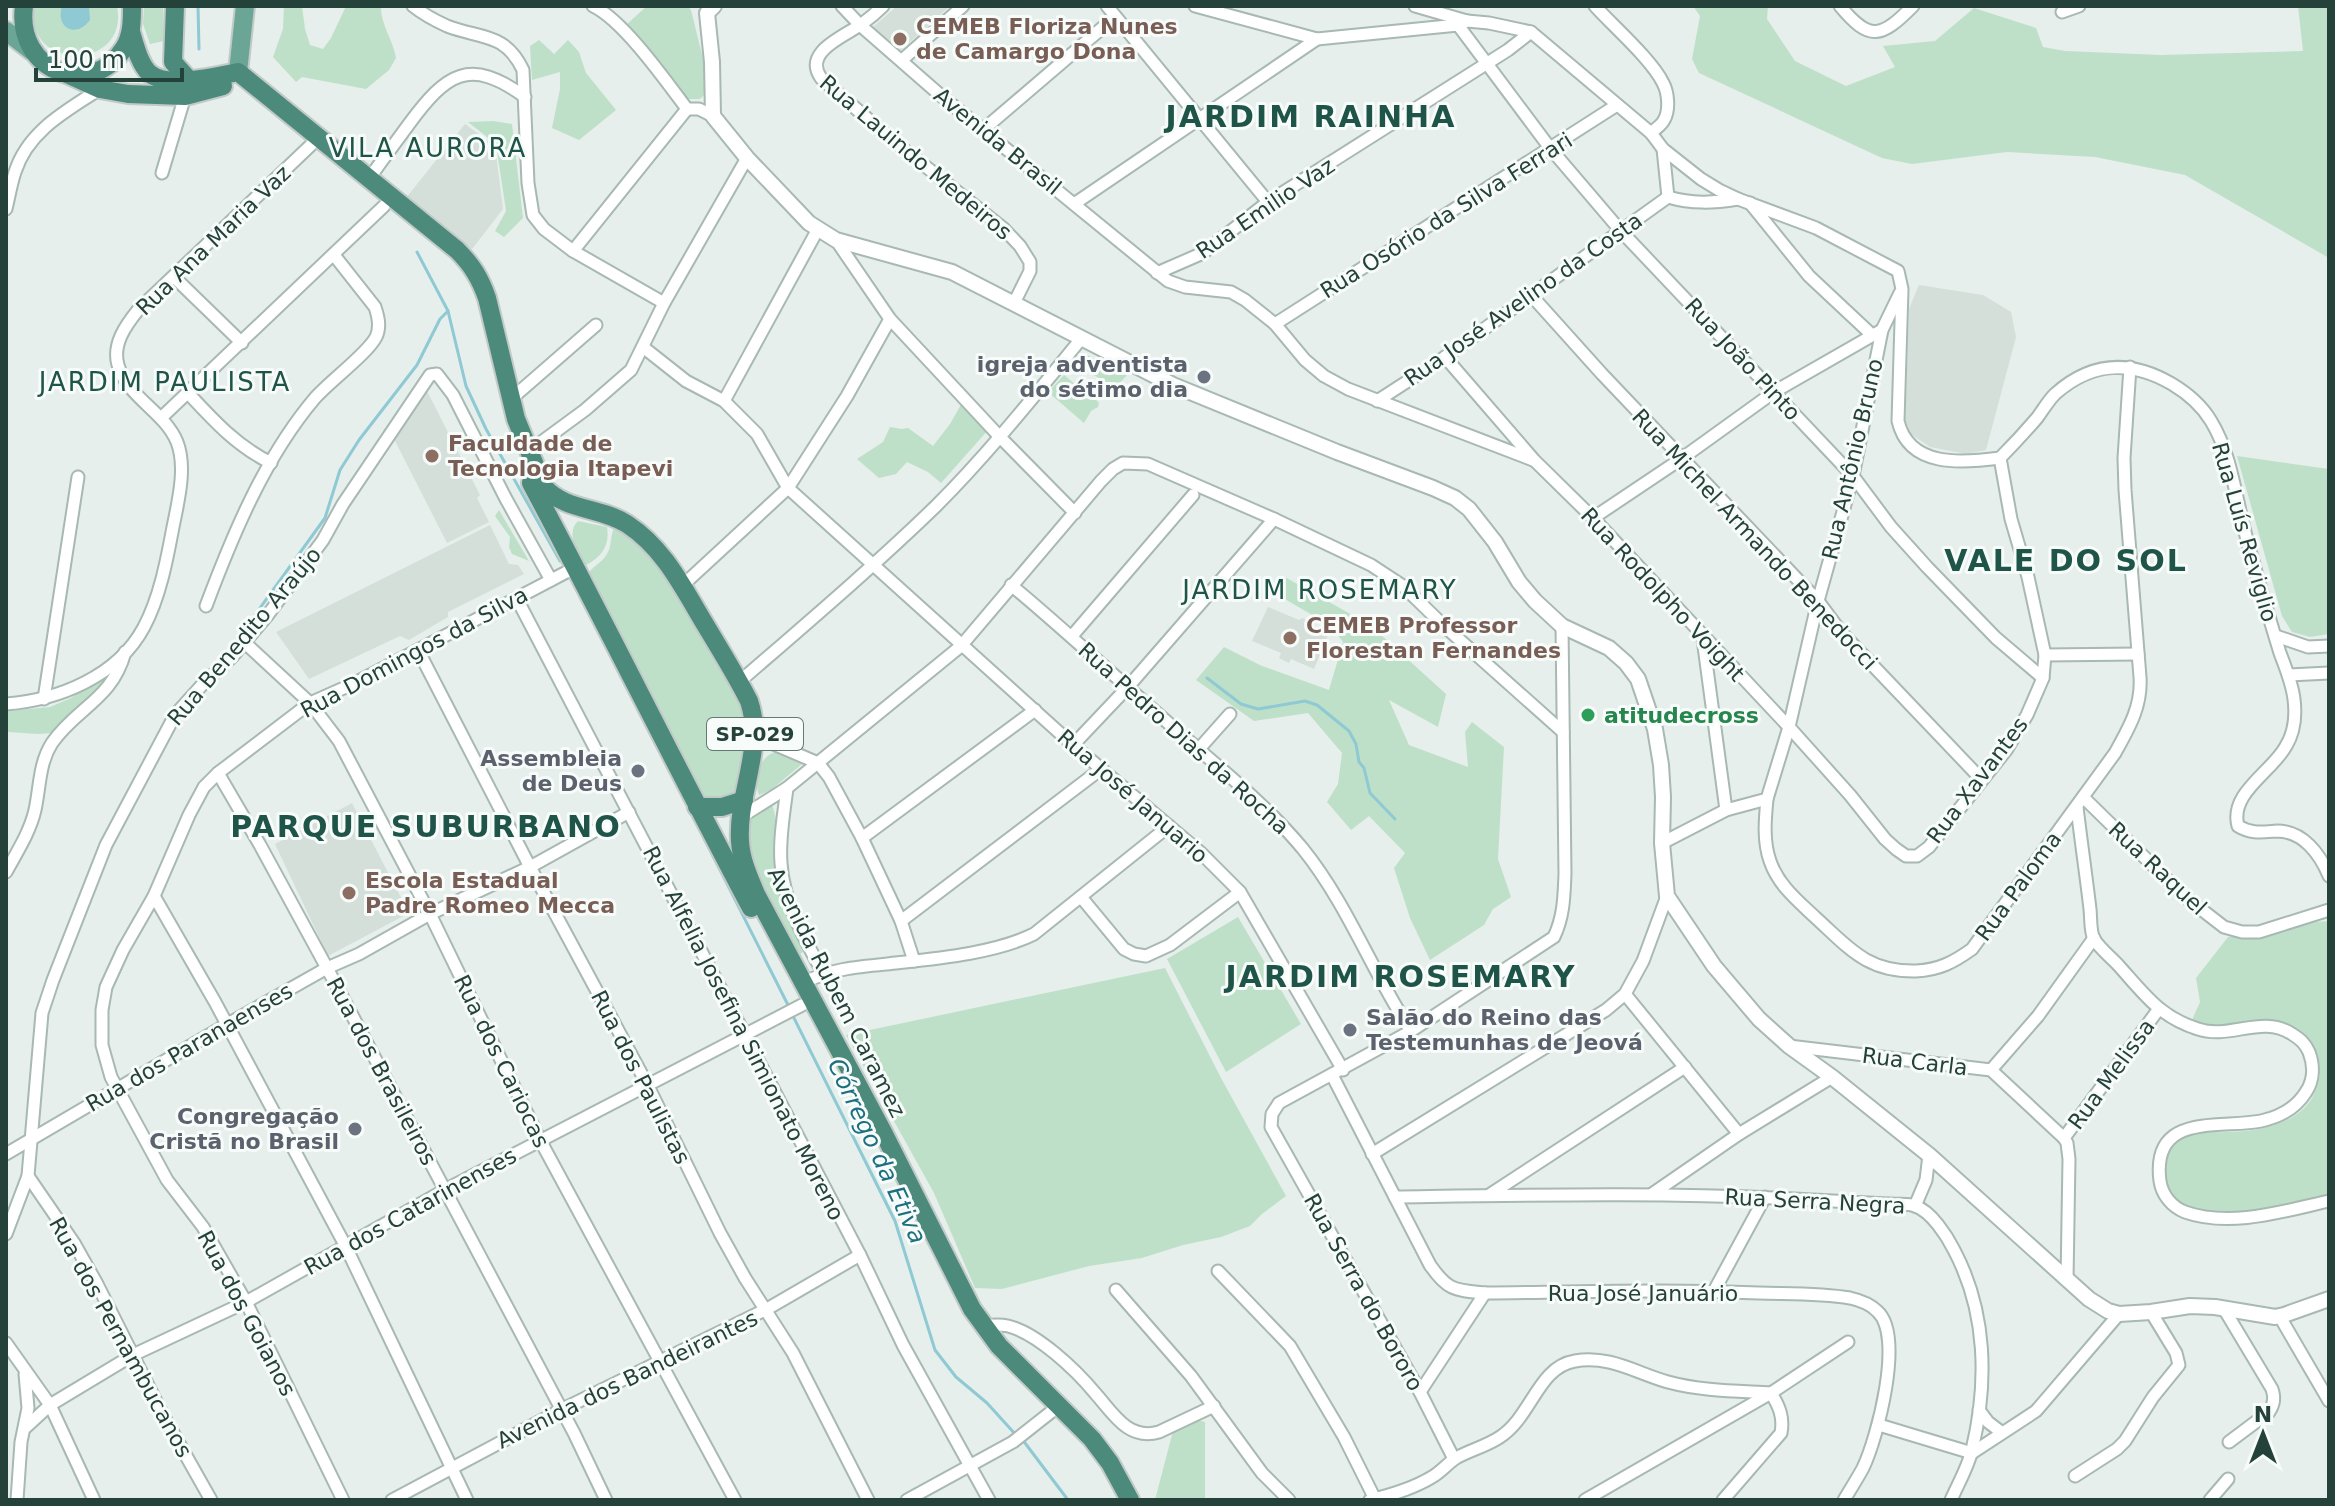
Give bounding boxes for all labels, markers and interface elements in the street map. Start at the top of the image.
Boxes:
place label: CEMEB Floriza Nunes de Camargo Dona [916,14,1178,64]
marker: CEMEB Floriza Nunes de Camargo Dona [891,30,909,48]
scale bar [36,32,182,82]
text: 100 m [48,46,125,74]
street label: Rua Lauindo Medeiros [815,70,1017,245]
street label: Avenida Brasil [929,83,1066,200]
district label: JARDIM RAINHA [1164,99,1456,134]
street label: Rua Osório da Silva Ferrari [1316,127,1577,303]
district label: VILA AURORA [329,133,527,163]
street label: Rua Emilio Vaz [1191,153,1339,264]
street label: Rua Ana Maria Vaz [131,160,296,320]
street label: Rua José Avelino da Costa [1400,208,1647,391]
street label: Rua João Pinto [1680,293,1805,425]
place label: igreja adventista do sétimo dia [977,352,1188,402]
street label: Rua Antônio Bruno [1817,356,1888,562]
district label: JARDIM PAULISTA [37,367,291,397]
marker: igreja adventista do sétimo dia [1195,368,1213,386]
street label: Rua Michel Armando Benedocci [1627,404,1882,675]
place label: Faculdade de Tecnologia Itapevi [448,431,673,481]
street label: Rua Luís Reviglio [2207,439,2282,625]
marker: Faculdade de Tecnologia Itapevi [423,447,441,465]
street label: Rua Rodolpho Voight [1576,503,1750,686]
street label: Rua Benedito Araújo [162,542,326,731]
district label: VALE DO SOL [1944,543,2188,578]
district label: JARDIM ROSEMARY [1180,575,1458,605]
street label: Rua Domingos da Silva [296,582,532,723]
place label: CEMEB Professor Florestan Fernandes [1306,613,1561,663]
marker: CEMEB Professor Florestan Fernandes [1281,629,1299,647]
street label: Rua Pedro Dias da Rocha [1073,637,1294,839]
place label: atitudecross [1604,703,1759,728]
marker: atitudecross [1579,706,1597,724]
street label: Rua Xavantes [1922,712,2033,848]
road number: SP-029 [707,718,803,750]
street label: Rua José Januario [1053,724,1213,868]
place label: Assembleia de Deus [480,746,622,796]
marker: Assembleia de Deus [629,762,647,780]
district label: PARQUE SUBURBANO [230,809,622,844]
street label: Rua Raquel [2104,817,2212,920]
street label: Rua Paloma [1970,827,2066,946]
street label: Rua Alfelia Josefina Simionato Moreno [638,842,849,1225]
street label: Avenida Rubem Caramez [763,863,911,1121]
place label: Escola Estadual Padre Romeo Mecca [365,868,615,918]
marker: Escola Estadual Padre Romeo Mecca [340,884,358,902]
district label: JARDIM ROSEMARY [1224,959,1576,994]
street label: Rua dos Cariocas [449,971,554,1152]
street label: Rua dos Brasileiros [321,973,442,1169]
street label: Rua dos Paranaenses [82,978,297,1117]
street label: Rua dos Paulistas [586,986,695,1168]
place label: Salão do Reino das Testemunhas de Jeová [1366,1005,1643,1055]
street label: Rua Melissa [2063,1014,2160,1134]
marker: Salão do Reino das Testemunhas de Jeová [1341,1021,1359,1039]
street label: Rua Carla [1861,1043,1969,1080]
water label: Córrego da Etiva [822,1054,932,1248]
place label: Congregação Cristã no Brasil [149,1104,339,1154]
marker: Congregação Cristã no Brasil [346,1120,364,1138]
street label: Rua dos Catarinenses [300,1143,521,1280]
street label: Rua Serra Negra [1724,1184,1906,1219]
street label: Rua Serra do Bororo [1299,1189,1428,1395]
street label: Rua dos Pernambucanos [44,1213,197,1462]
street label: Rua dos Goianos [192,1226,301,1400]
street label: Rua José Januário [1548,1281,1738,1306]
street label: Avenida dos Bandeirantes [493,1305,762,1454]
north arrow [2223,1394,2303,1474]
text: N [2254,1402,2272,1427]

